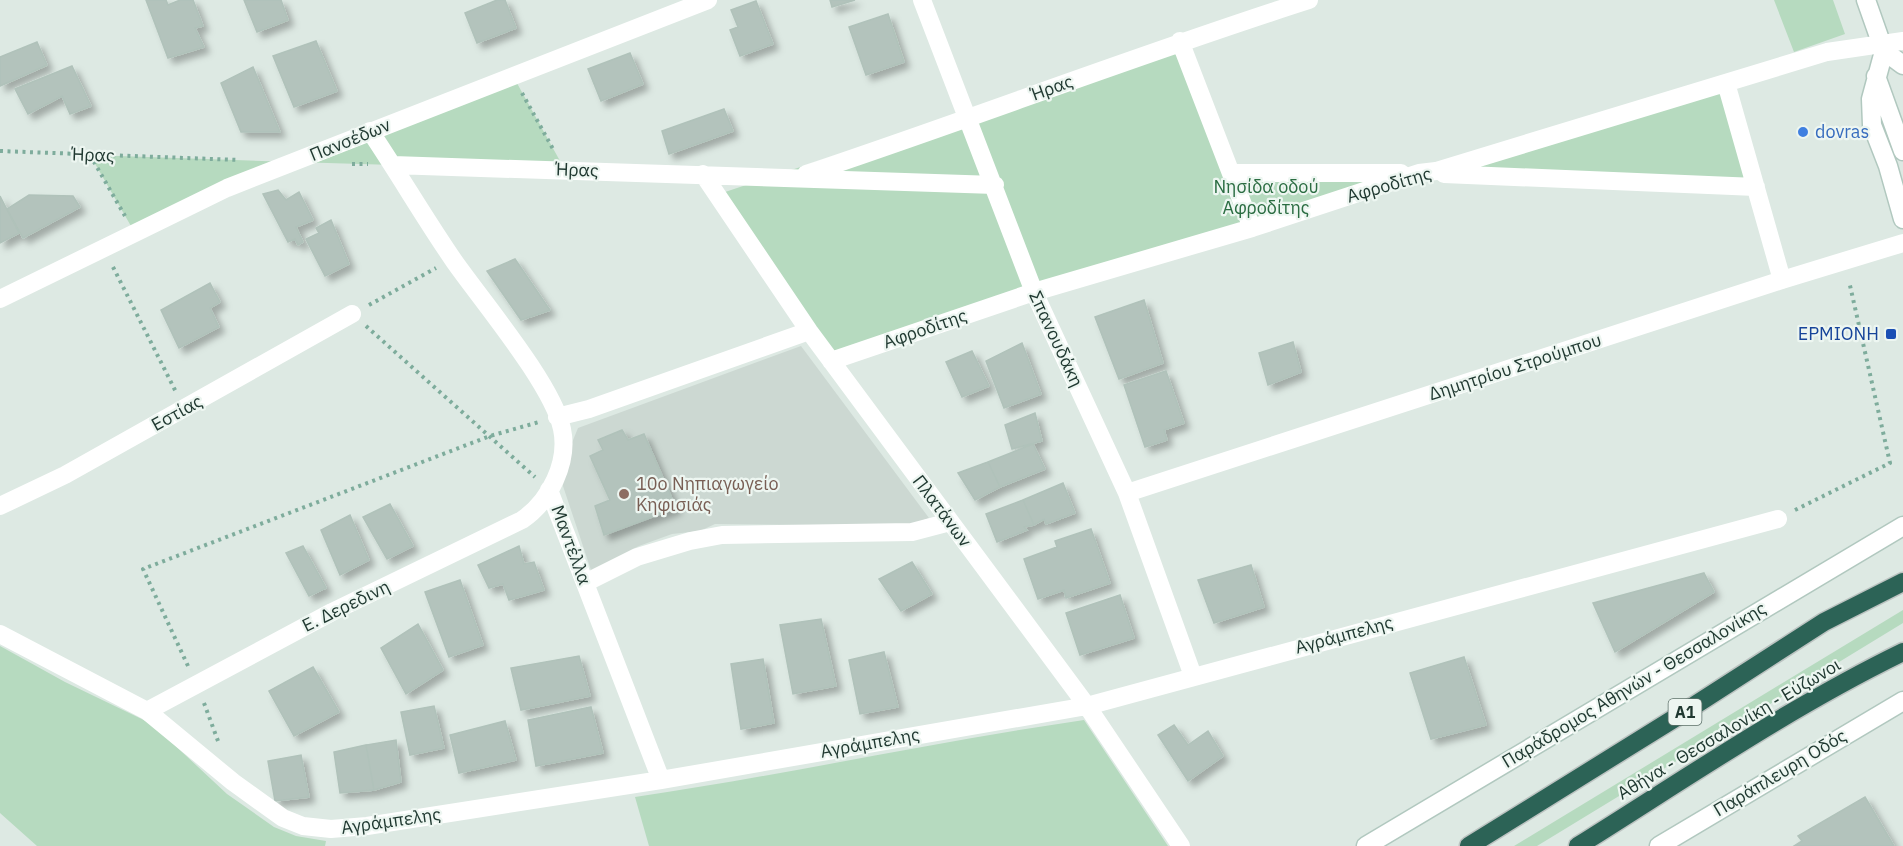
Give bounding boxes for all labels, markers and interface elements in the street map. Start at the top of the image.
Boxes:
street label: Ήρας [1027,69,1076,106]
street label: Πανσέδων [306,113,394,166]
place label: dovras [1815,120,1869,143]
marker: dovras [1796,125,1810,139]
street label: Ήρας [70,142,115,167]
street label: Ήρας [554,157,599,182]
street label: Αφροδίτης [1344,161,1434,208]
park label: Νησίδα οδού Αφροδίτης [1213,175,1319,219]
street label: Σπανουδάκη [1024,287,1089,391]
street label: Αφροδίτης [880,303,970,354]
place label: ΕΡΜΙΟΝΗ [1798,322,1879,345]
marker: ΕΡΜΙΟΝΗ [1884,327,1898,341]
street label: Δημητρίου Στρούμπου [1425,328,1604,405]
street label: Εστίας [147,389,207,436]
street label: Πλατάνων [908,470,977,551]
place label: 10ο Νηπιαγωγείο Κηφισιάς [636,472,779,516]
marker: 10ο Νηπιαγωγείο Κηφισιάς [617,487,631,501]
street label: Μαντέλλα [546,502,597,588]
street label: Ε. Δερεδινη [298,574,393,637]
street label: Παράδρομος Αθηνών - Θεσσαλονίκης [1497,596,1770,773]
street label: Αγράμπελης [1292,610,1396,659]
street label: Αθήνα - Θεσσαλονίκη - Εύζωνοι [1613,653,1845,805]
road number: Α1 [1668,699,1702,725]
street label: Αγράμπελης [818,722,922,763]
street label: Παράπλευρη Οδός [1709,724,1851,821]
street label: Αγράμπελης [340,802,443,839]

